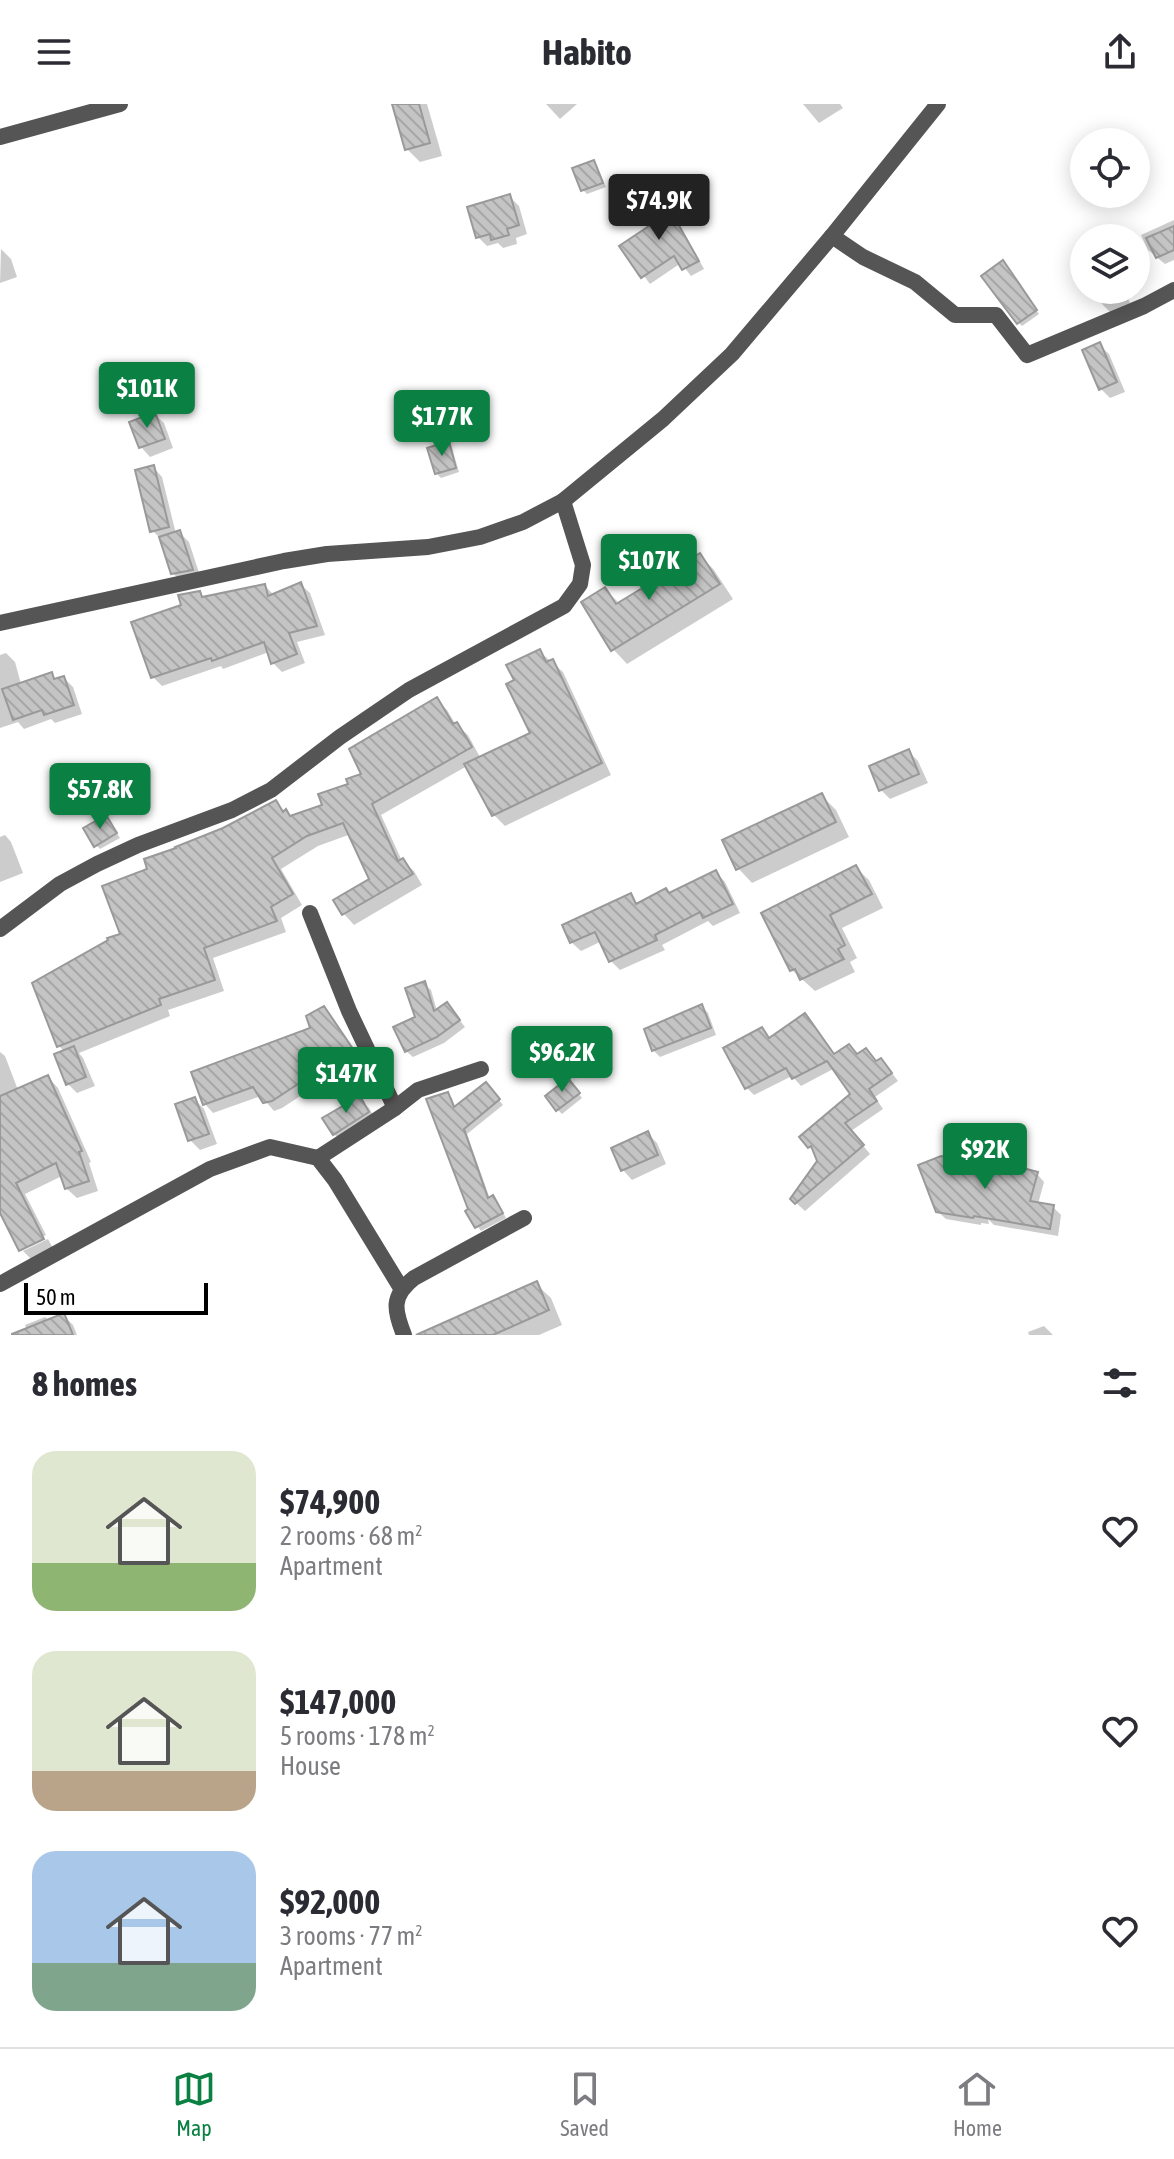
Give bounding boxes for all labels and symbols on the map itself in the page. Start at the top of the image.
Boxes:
pin: $74.9K [594,174,724,242]
pin: $101K [91,362,203,430]
pin: $177K [386,390,498,458]
pin: $107K [593,534,705,602]
pin: $57.8K [35,763,165,831]
pin: $96.2K [497,1026,627,1094]
pin: $147K [290,1047,402,1115]
pin: $92K [938,1123,1032,1191]
scale bar [24,1279,208,1315]

